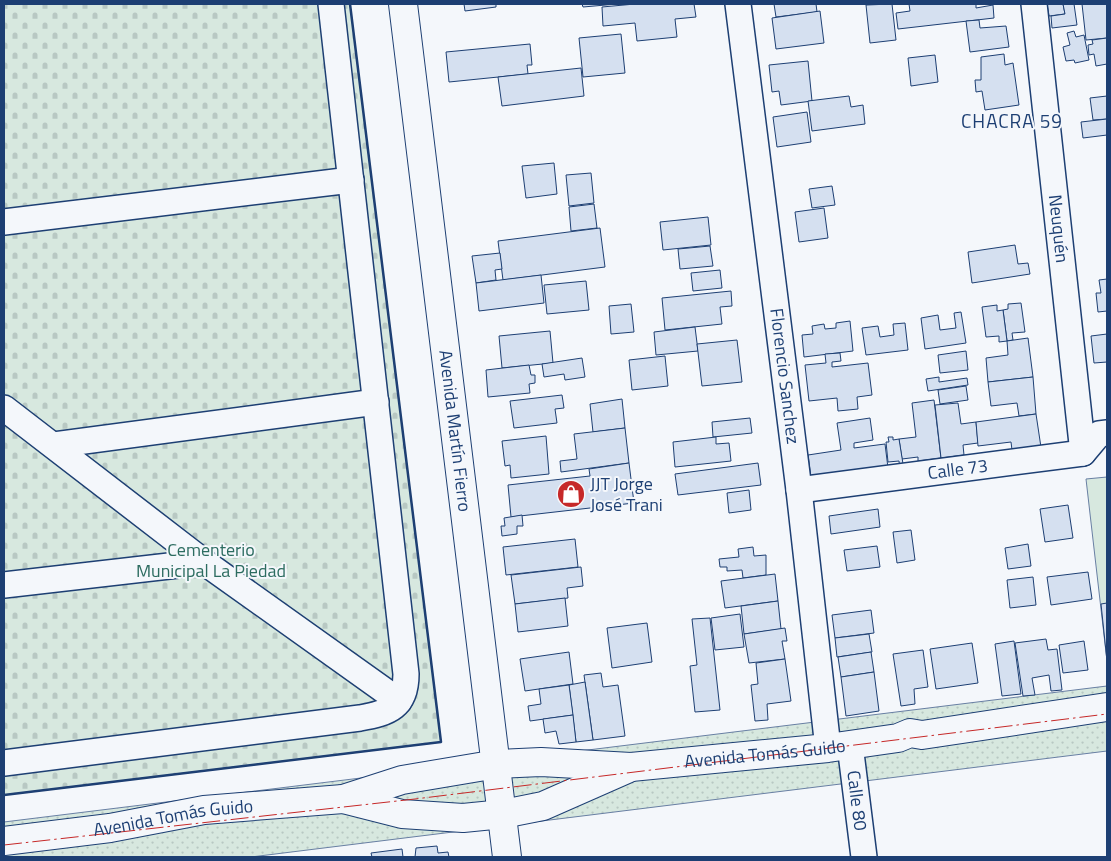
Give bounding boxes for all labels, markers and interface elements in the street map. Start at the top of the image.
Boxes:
district label: CHACRA 59 [961,106,1063,135]
street label: Neuquén [1042,193,1076,264]
street label: Florencio Sanchez [763,307,807,445]
street label: Avenida Martín Fierro [432,348,479,513]
street label: Calle 73 [926,452,989,486]
place label: JJT Jorge José Trani [590,470,663,518]
shop icon: JJT Jorge José Trani [556,479,586,509]
park label: Cementerio Municipal La Piedad [136,536,286,584]
street label: Avenida Tomás Guido [683,732,847,775]
street label: Calle 80 [840,769,875,832]
street label: Avenida Tomás Guido [92,792,254,843]

